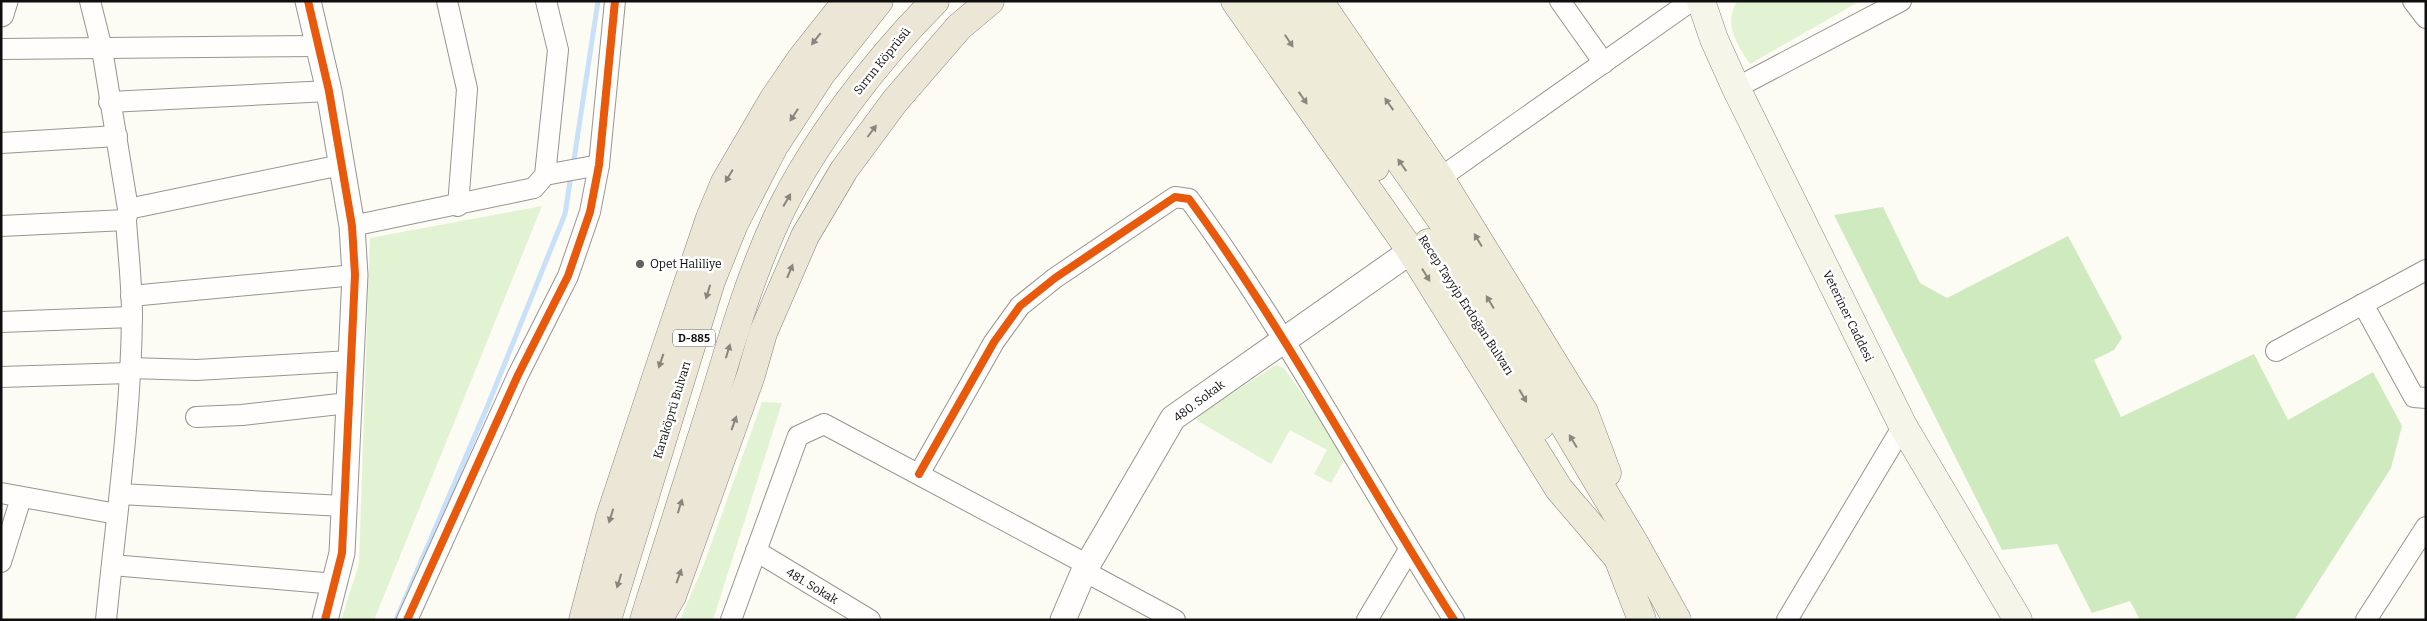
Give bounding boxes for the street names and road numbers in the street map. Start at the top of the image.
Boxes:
street label: Sırrın Köprüsü [851,24,914,97]
street label: Recep Tayyip Erdoğan Bulvarı [1416,232,1517,378]
street label: Veteriner Caddesi [1820,268,1876,364]
road number: D-885 [673,329,715,346]
street label: Karaköprü Bulvarı [651,359,694,460]
street label: 480. Sokak [1171,377,1227,425]
street label: 481. Sokak [784,565,841,607]

